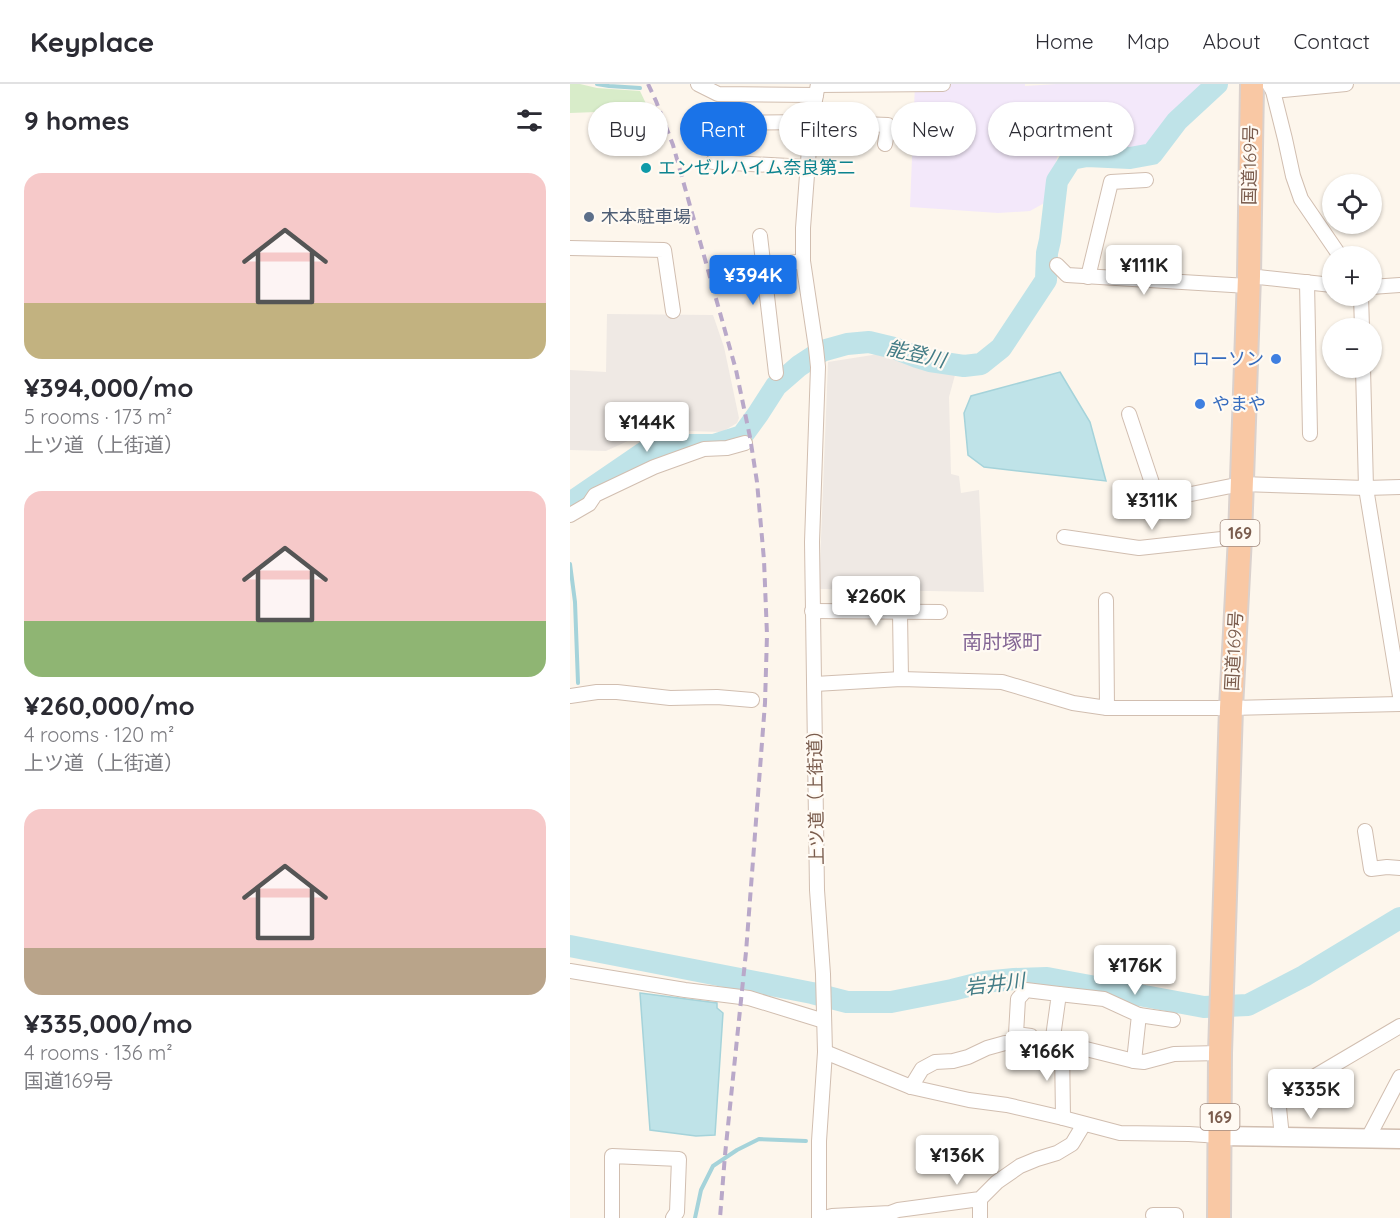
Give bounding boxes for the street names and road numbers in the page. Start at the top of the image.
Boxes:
street label: 国道169号 [1237,125,1262,205]
road number: 169 [1220,520,1260,546]
street label: 国道169号 [1220,610,1247,692]
street label: 上ツ道（上街道） [803,721,828,865]
road number: 169 [1200,1104,1240,1130]

